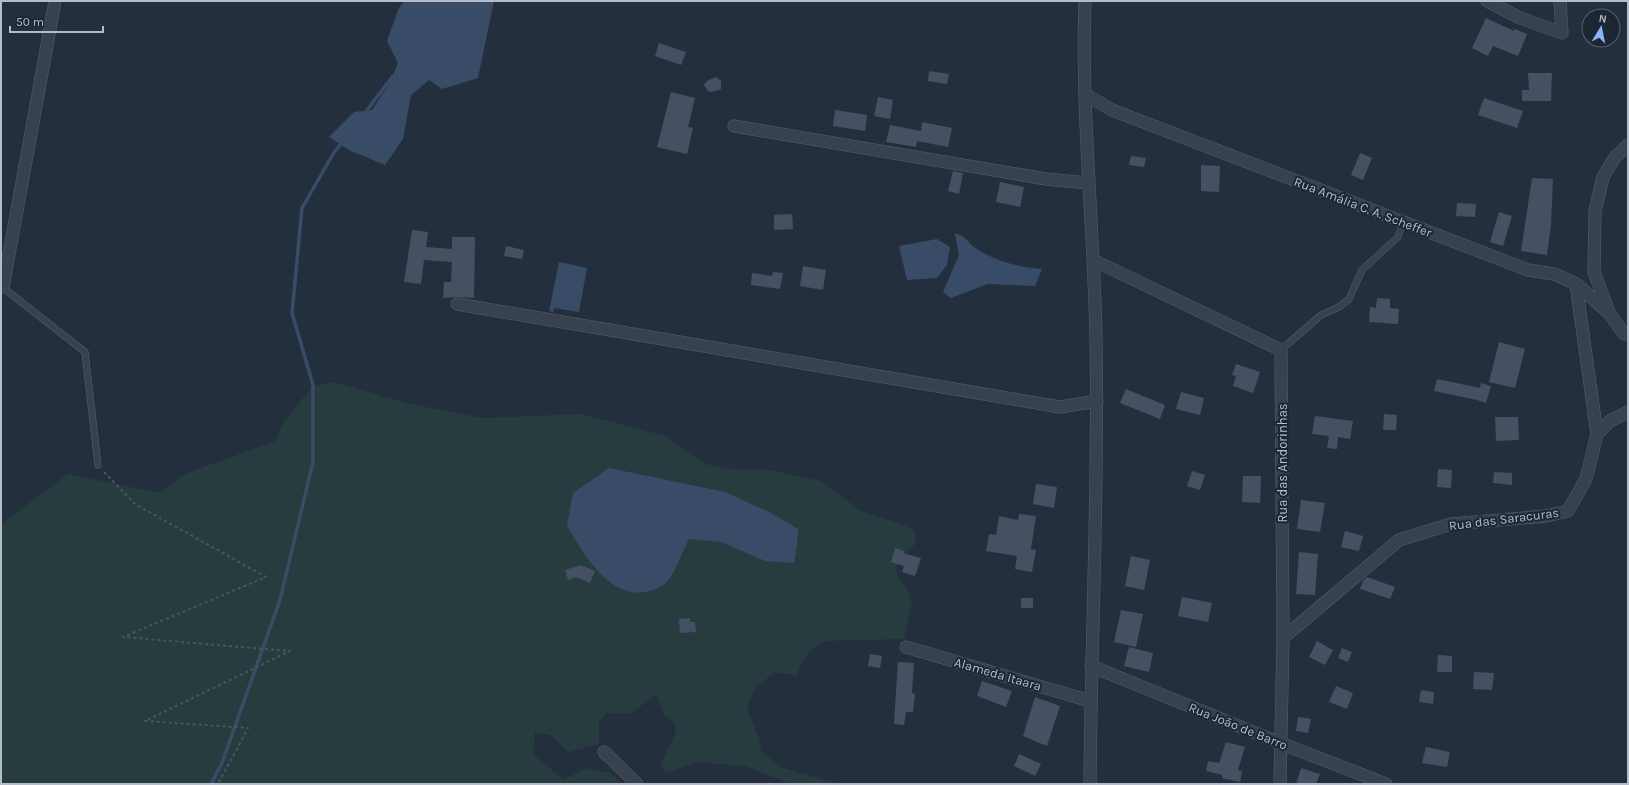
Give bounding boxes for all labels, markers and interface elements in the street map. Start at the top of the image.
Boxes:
scale bar [10,8,103,34]
north arrow [1581,8,1621,48]
text: N [1598,12,1608,26]
text: 50 m [16,15,44,29]
street label: Rua Amália C. A. Scheffer [1292,174,1434,240]
street label: Rua das Andorinhas [1275,403,1290,523]
street label: Rua das Saracuras [1448,505,1560,533]
street label: Alameda Itaara [953,654,1043,694]
street label: Rua João de Barro [1187,699,1289,753]

